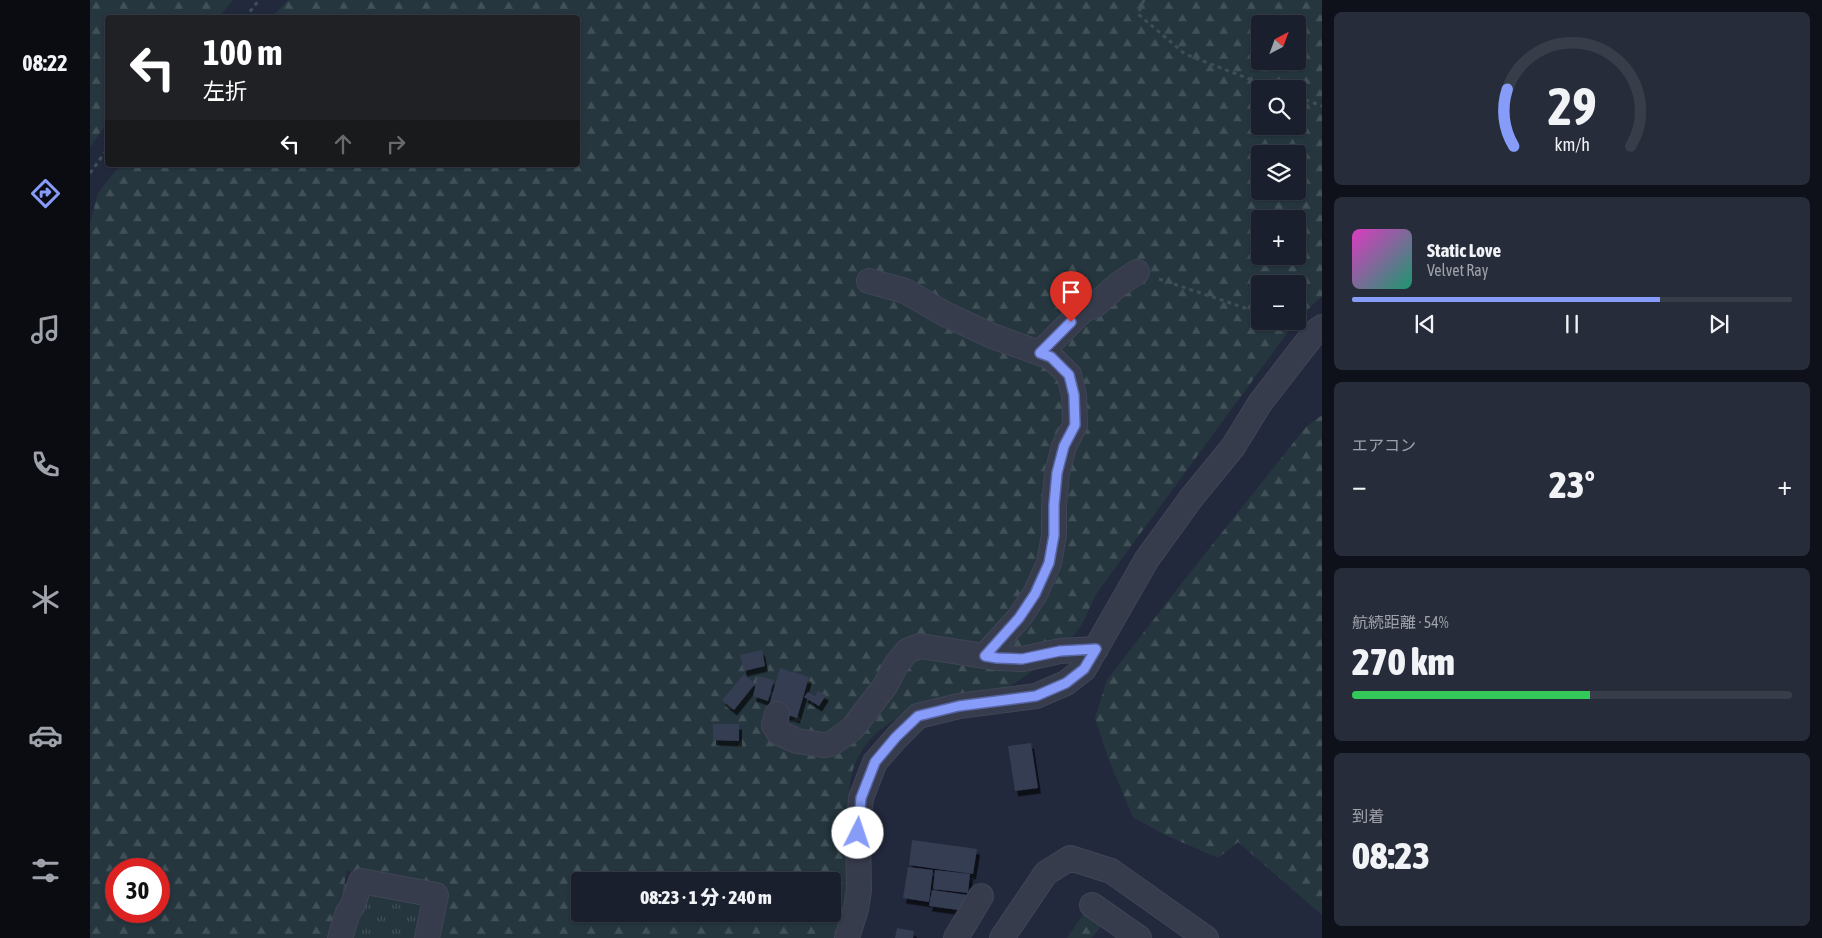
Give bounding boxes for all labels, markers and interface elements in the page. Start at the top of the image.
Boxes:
north arrow [1251,15,1306,70]
map controls [1251,15,1306,330]
text: 100 m [203,32,282,72]
icon: left [120,35,185,100]
text: 08:22 [22,50,68,76]
text: 29 [1548,76,1596,136]
text: 左折 [203,78,247,104]
button: search [1251,80,1306,135]
icon: left [276,130,304,158]
icon: ahead [329,130,357,158]
icon: right [382,130,410,158]
text: km/h [1554,134,1590,155]
button: layers [1251,145,1306,200]
icon: directions [28,176,63,211]
button: + [1251,210,1306,265]
text: Static Love [1427,239,1501,261]
text: Velvet Ray [1427,261,1488,279]
pin [1050,271,1092,322]
button: − [1251,275,1306,330]
icon: arrive [1057,278,1085,306]
icon: previous [1411,310,1439,338]
icon: pause [1558,310,1586,338]
icon: next [1705,310,1733,338]
icon: music [28,312,63,347]
text: エアコン [1352,436,1416,454]
icon: phone [28,447,63,482]
text: 23° [1549,463,1595,506]
text: − [1352,469,1367,501]
text: + [1777,469,1792,501]
icon: climate [28,582,63,617]
text: 航続距離 · 54% [1352,613,1449,631]
text: 270 km [1352,640,1455,683]
icon: car [28,718,63,753]
position arrow [831,806,883,858]
text: 到着 [1352,807,1384,825]
text: 08:23 [1352,834,1430,877]
icon: filters [28,853,63,888]
speed limit sign: 30 [105,858,170,923]
text: 08:23 · 1 分 · 240 m [640,886,772,908]

